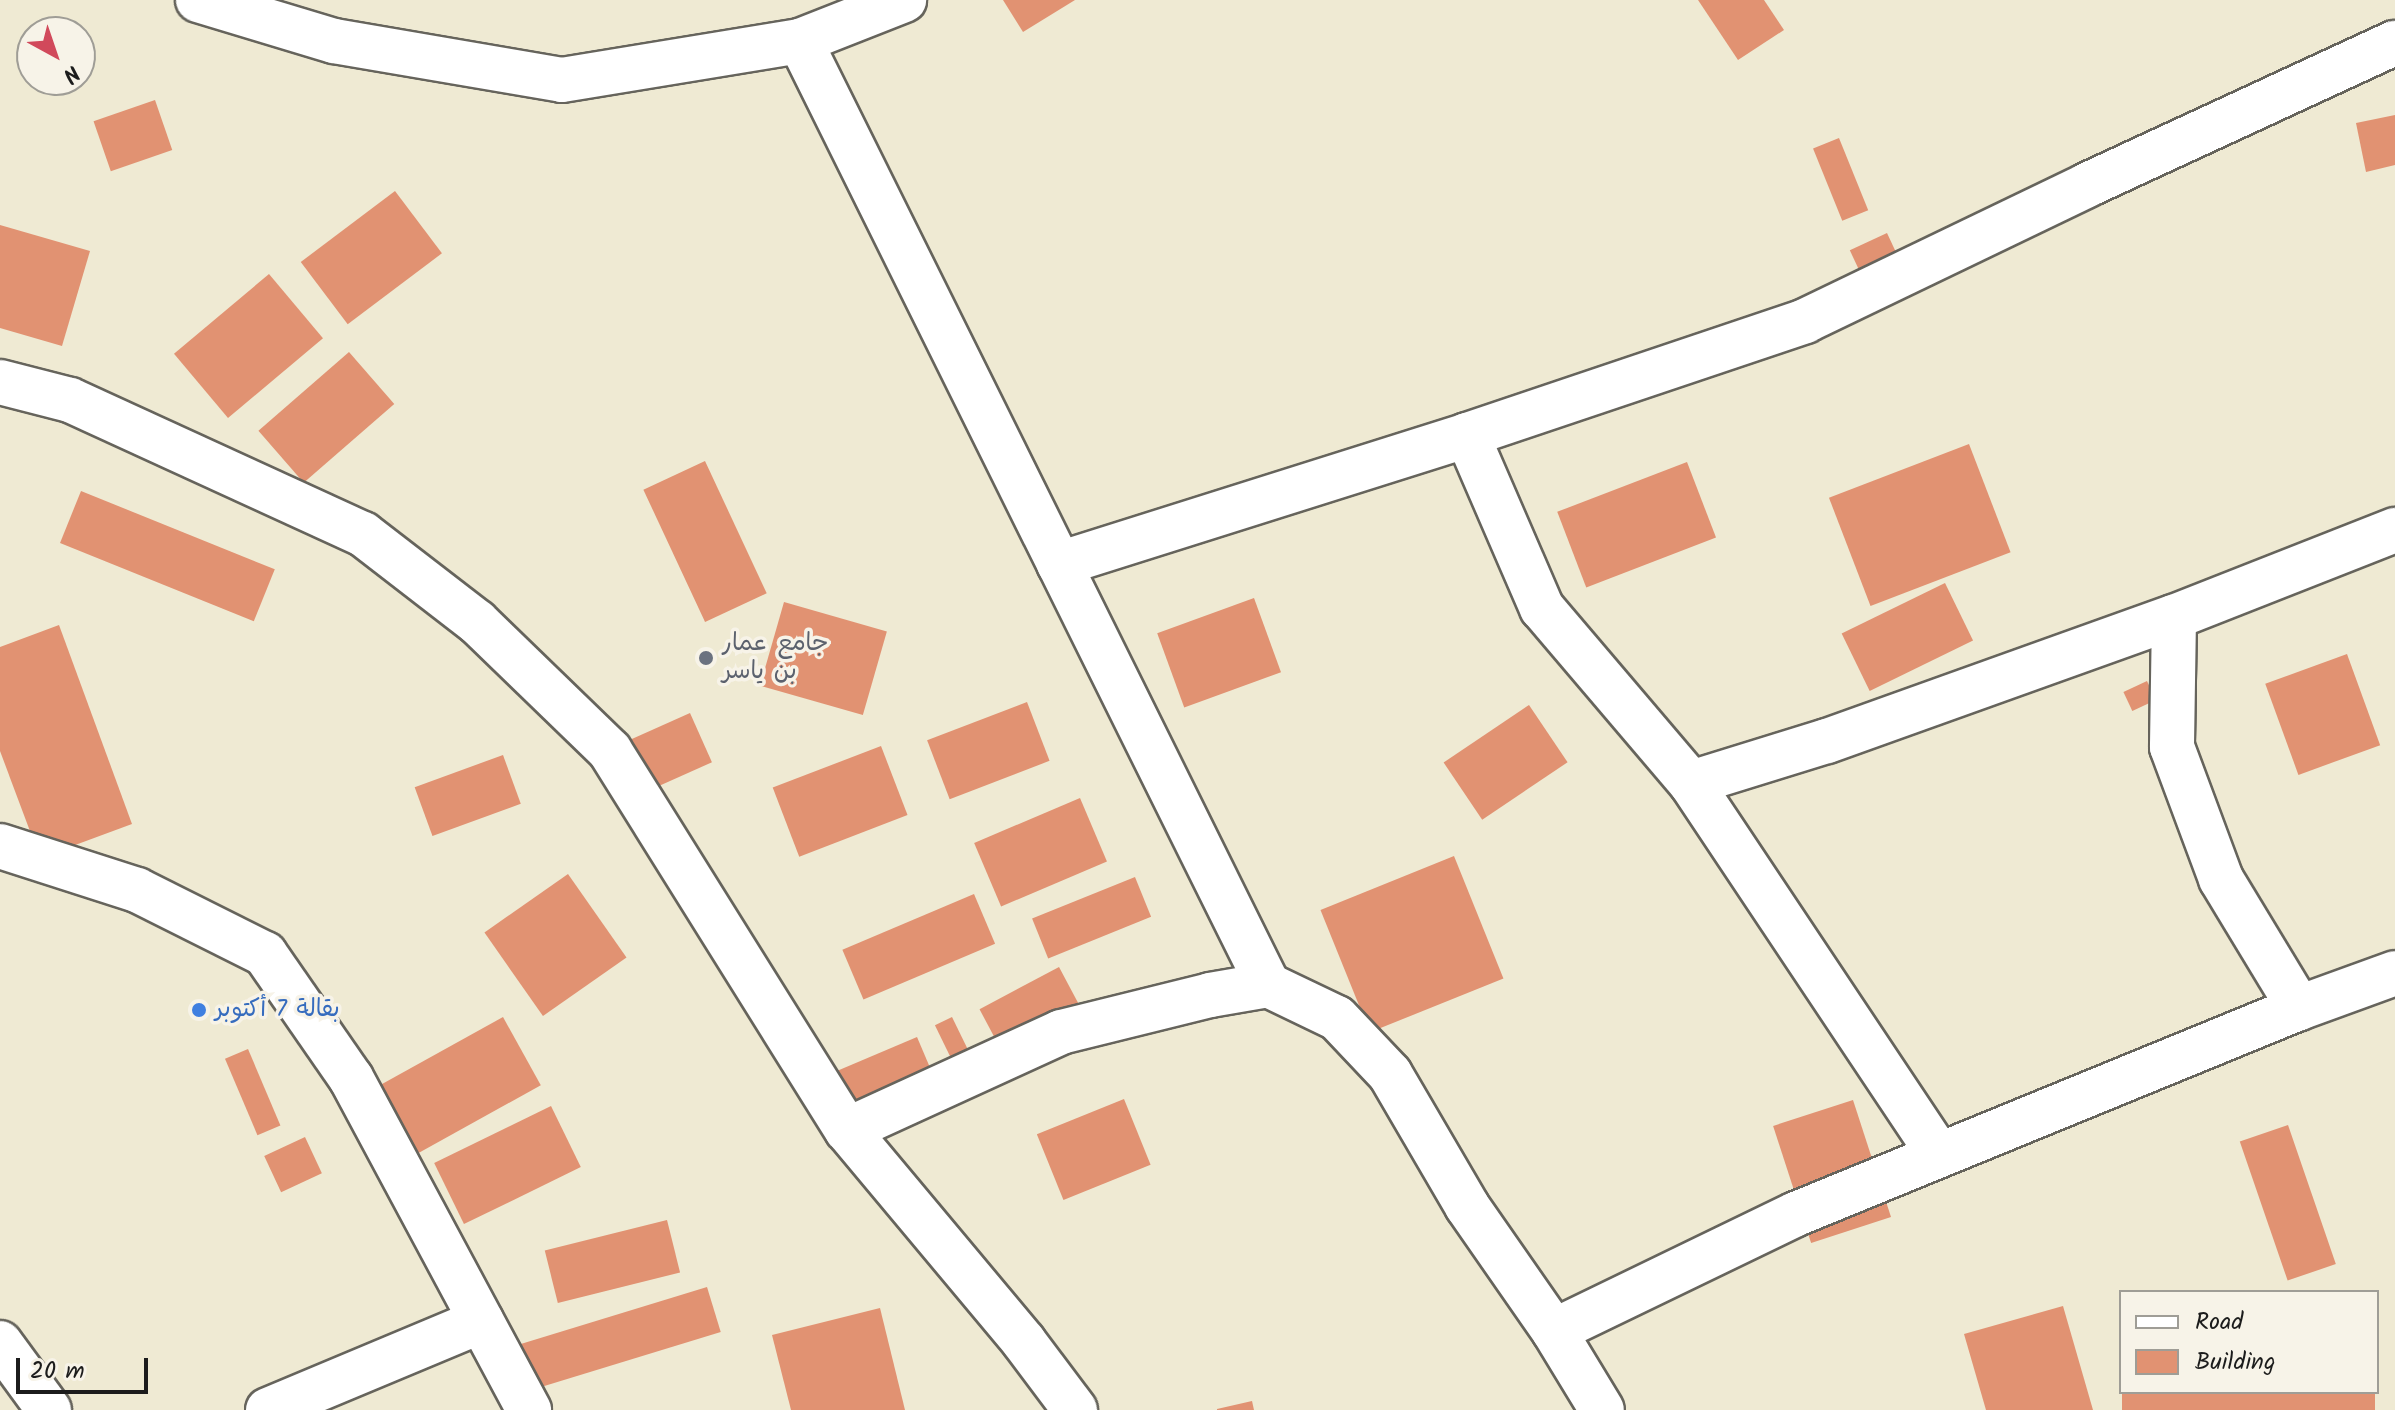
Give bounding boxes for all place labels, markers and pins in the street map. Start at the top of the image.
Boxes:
place label: جامع عمار بن ياسر [722,630,829,686]
marker: جامع عمار بن ياسر [697,649,715,667]
place label: بقالة 7 أكتوبر [215,996,340,1024]
marker: بقالة 7 أكتوبر [190,1001,208,1019]

